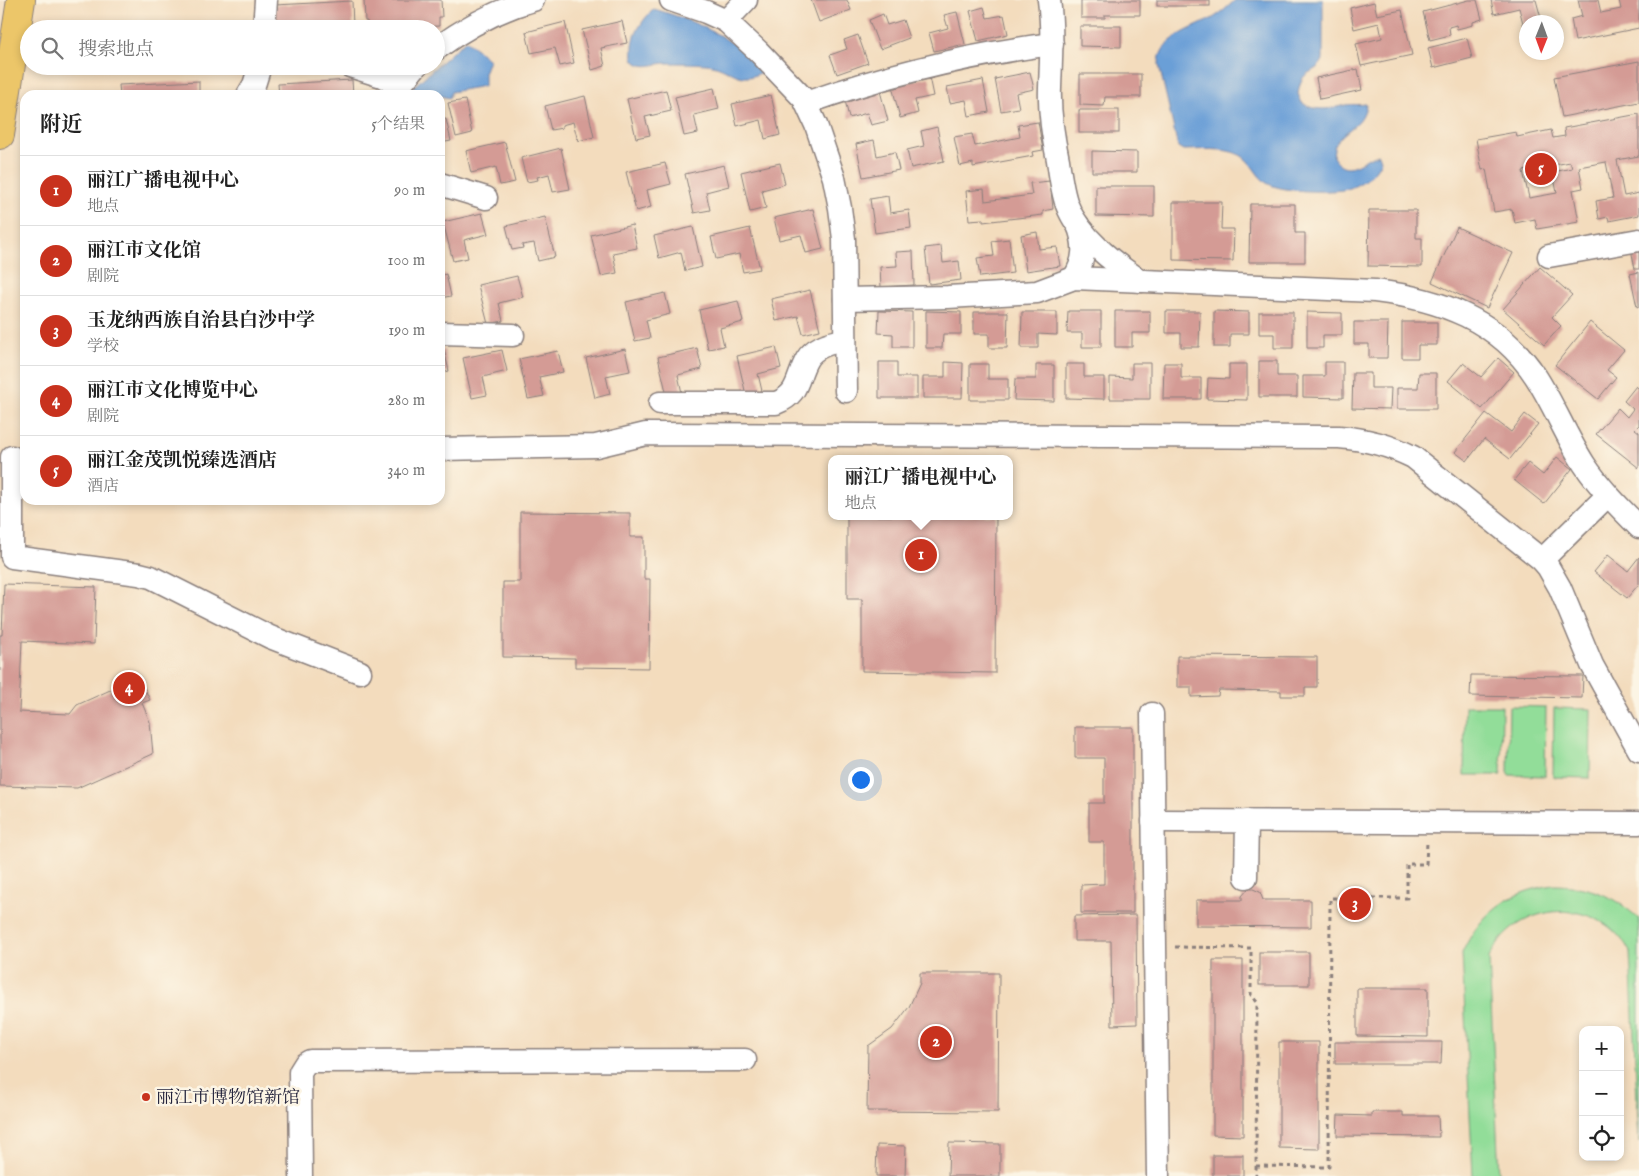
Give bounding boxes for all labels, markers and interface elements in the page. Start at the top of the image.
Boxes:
north arrow [1519,15,1564,60]
search box [20,20,445,75]
icon: search [38,34,66,62]
text: 搜索地点 [78,38,154,62]
text: 附近 [40,112,82,139]
text: 5个结果 [371,115,425,135]
pin: 5 [1525,150,1557,188]
text: 丽江广播电视中心 [87,169,239,193]
text: 1 [53,181,59,201]
text: 90 m [394,181,425,201]
text: 地点 [87,197,119,217]
text: 丽江市文化馆 [87,239,201,263]
text: 2 [52,251,60,271]
text: 100 m [388,251,425,271]
text: 剧院 [87,267,119,287]
text: 玉龙纳西族自治县白沙中学 [87,309,315,333]
text: 3 [53,321,59,341]
text: 190 m [388,321,425,341]
text: 学校 [87,337,119,357]
text: 丽江市文化博览中心 [87,379,258,403]
text: 4 [52,391,60,411]
text: 280 m [388,391,425,411]
text: 剧院 [87,407,119,427]
text: 丽江金茂凯悦臻选酒店 [87,449,277,473]
popup [828,455,1013,520]
text: 5 [53,461,59,481]
text: 340 m [387,461,425,481]
text: 丽江广播电视中心 [844,466,997,490]
text: 酒店 [87,477,119,497]
text: 地点 [844,494,877,514]
pin: 1 [905,536,937,574]
pin: 4 [113,669,145,707]
your location [848,767,874,793]
pin: 3 [1339,885,1371,923]
pin: 2 [920,1023,952,1061]
map controls [1579,1026,1624,1161]
button: + [1579,1026,1624,1071]
button: − [1579,1071,1624,1116]
place label: 丽江市博物馆新馆 [156,1087,300,1110]
marker: 丽江市博物馆新馆 [140,1091,152,1103]
button: locate [1579,1116,1624,1161]

